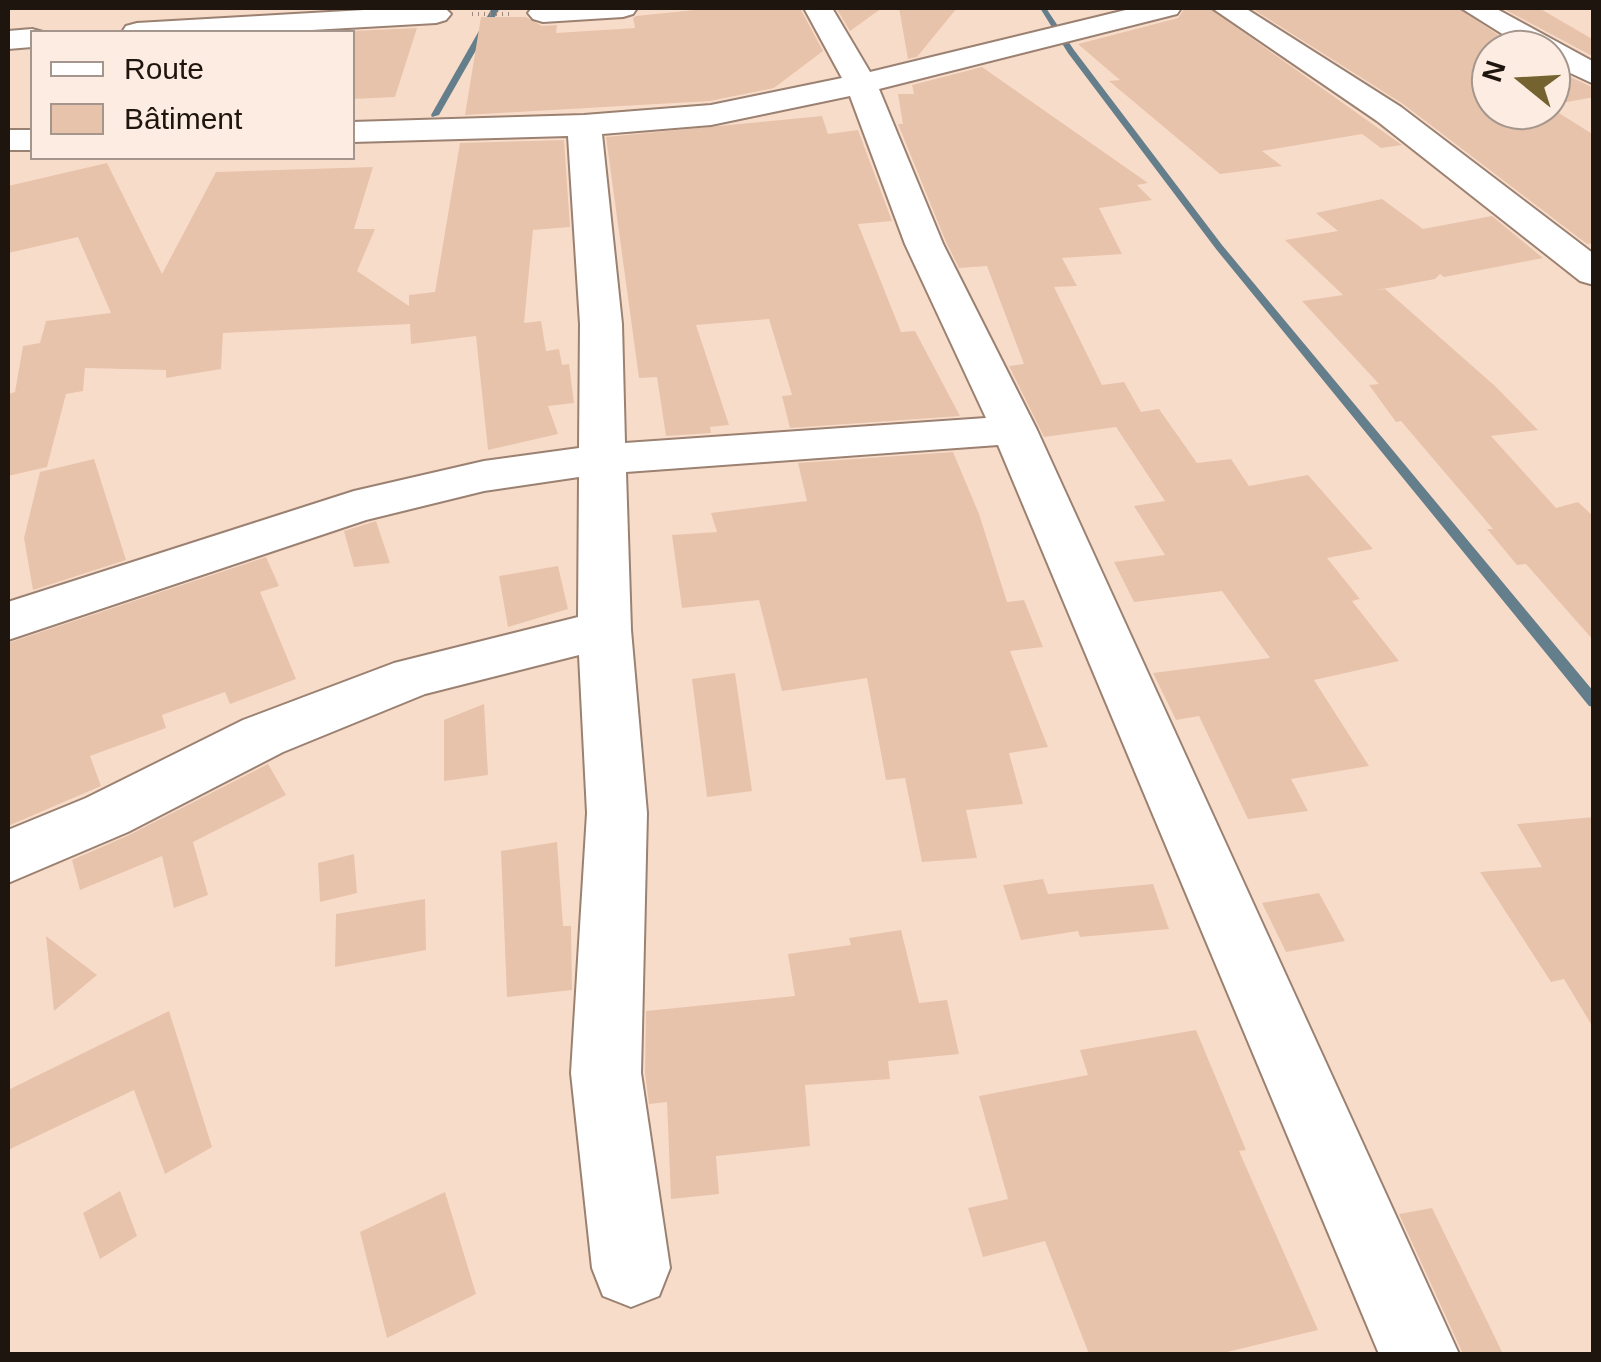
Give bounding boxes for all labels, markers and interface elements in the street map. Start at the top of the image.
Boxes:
legend [30,30,355,160]
north arrow [1471,30,1571,130]
text: Route [124,52,204,85]
text: N [1476,57,1512,86]
text: Bâtiment [124,102,242,135]

